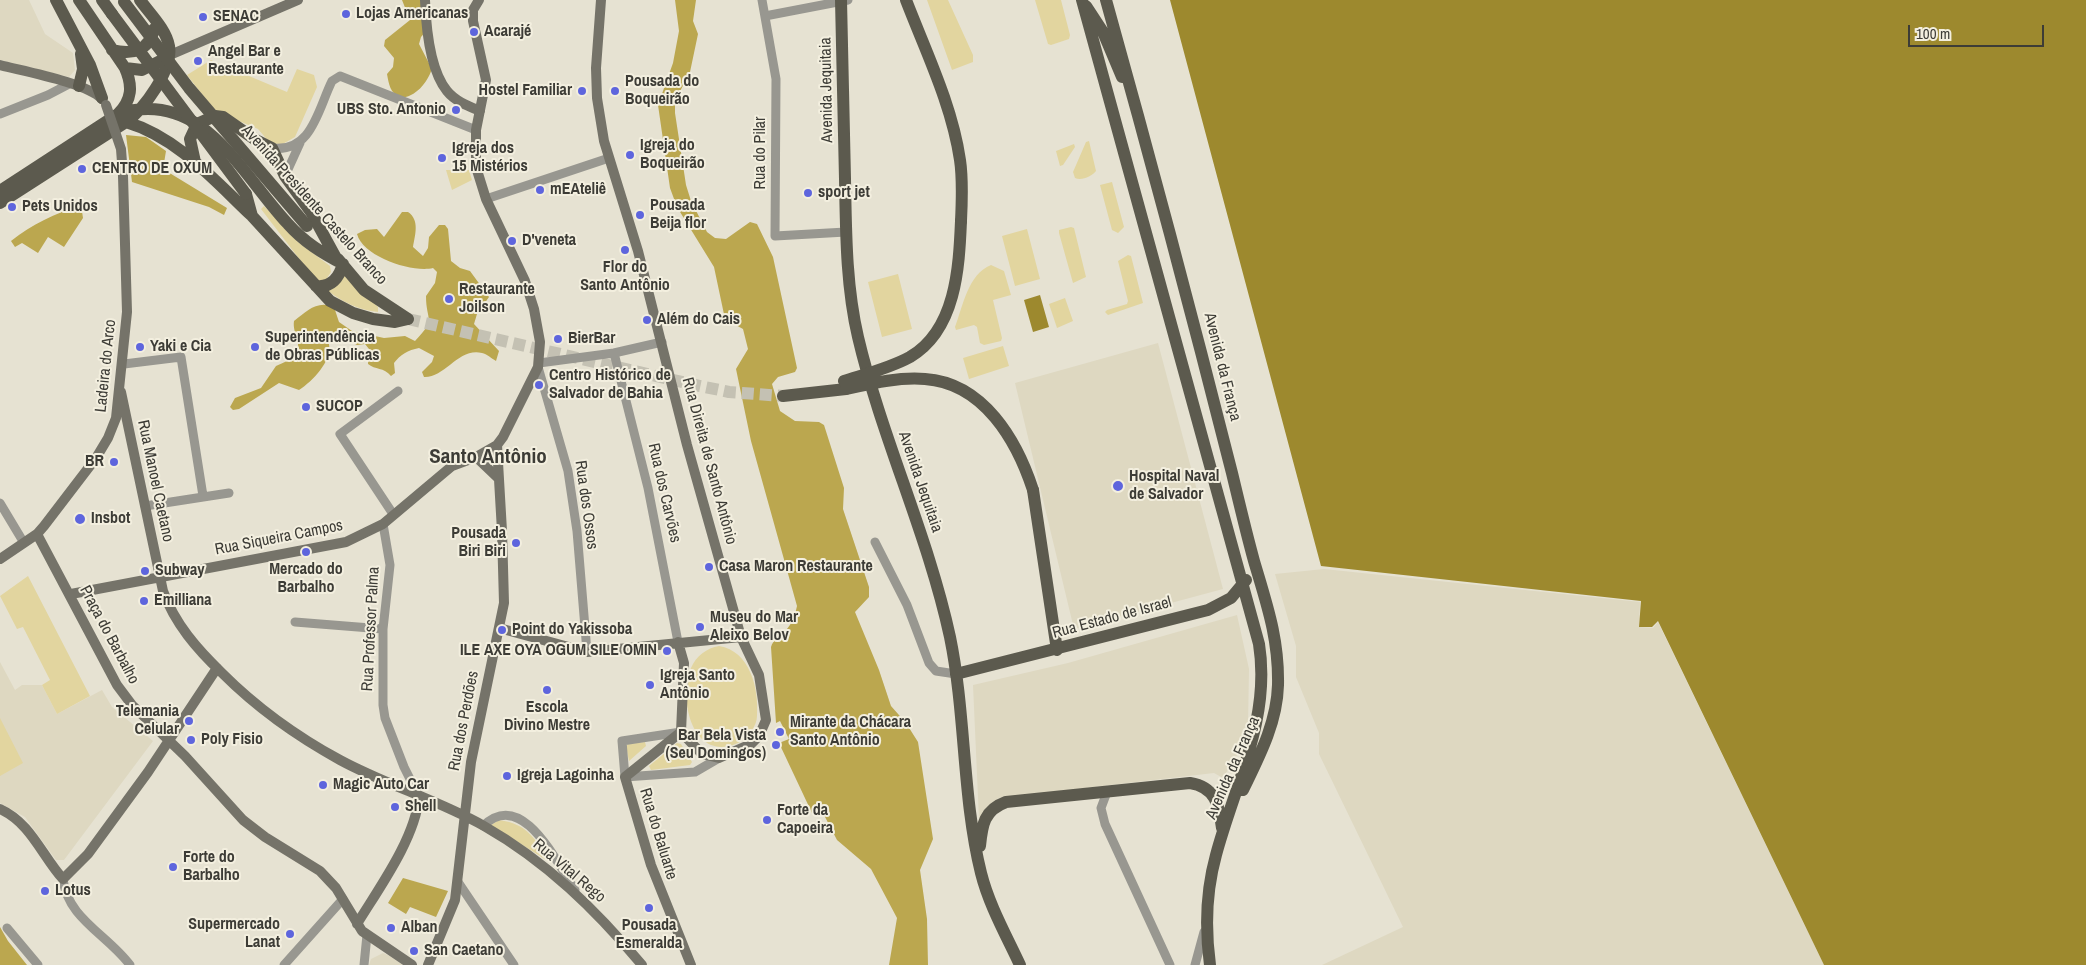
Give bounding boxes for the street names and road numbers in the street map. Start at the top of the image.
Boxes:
street label: Avenida Jequitaia [816,37,838,143]
street label: Rua do Pilar [751,117,771,189]
street label: Avenida Presidente Castelo Branco [237,121,391,289]
street label: Avenida da França [1199,311,1245,423]
street label: Ladeira do Arco [92,319,120,413]
street label: Rua Direita de Santo Antônio [677,375,741,547]
street label: Rua Manoel Caetano [133,418,177,544]
street label: Avenida Jequitaia [894,429,946,535]
street label: Rua dos Carvões [643,441,685,545]
street label: Rua dos Ossos [570,459,602,551]
street label: Rua Siqueira Campos [213,516,345,560]
street label: Rua Professor Palma [358,566,384,692]
street label: Praça do Barbalho [75,583,143,687]
street label: Rua Estado de Israel [1050,593,1174,643]
street label: Rua dos Perdões [445,669,483,773]
street label: Avenida da França [1202,714,1264,822]
street label: Rua do Baluarte [635,786,681,882]
street label: Rua Vital Rego [529,835,609,907]

